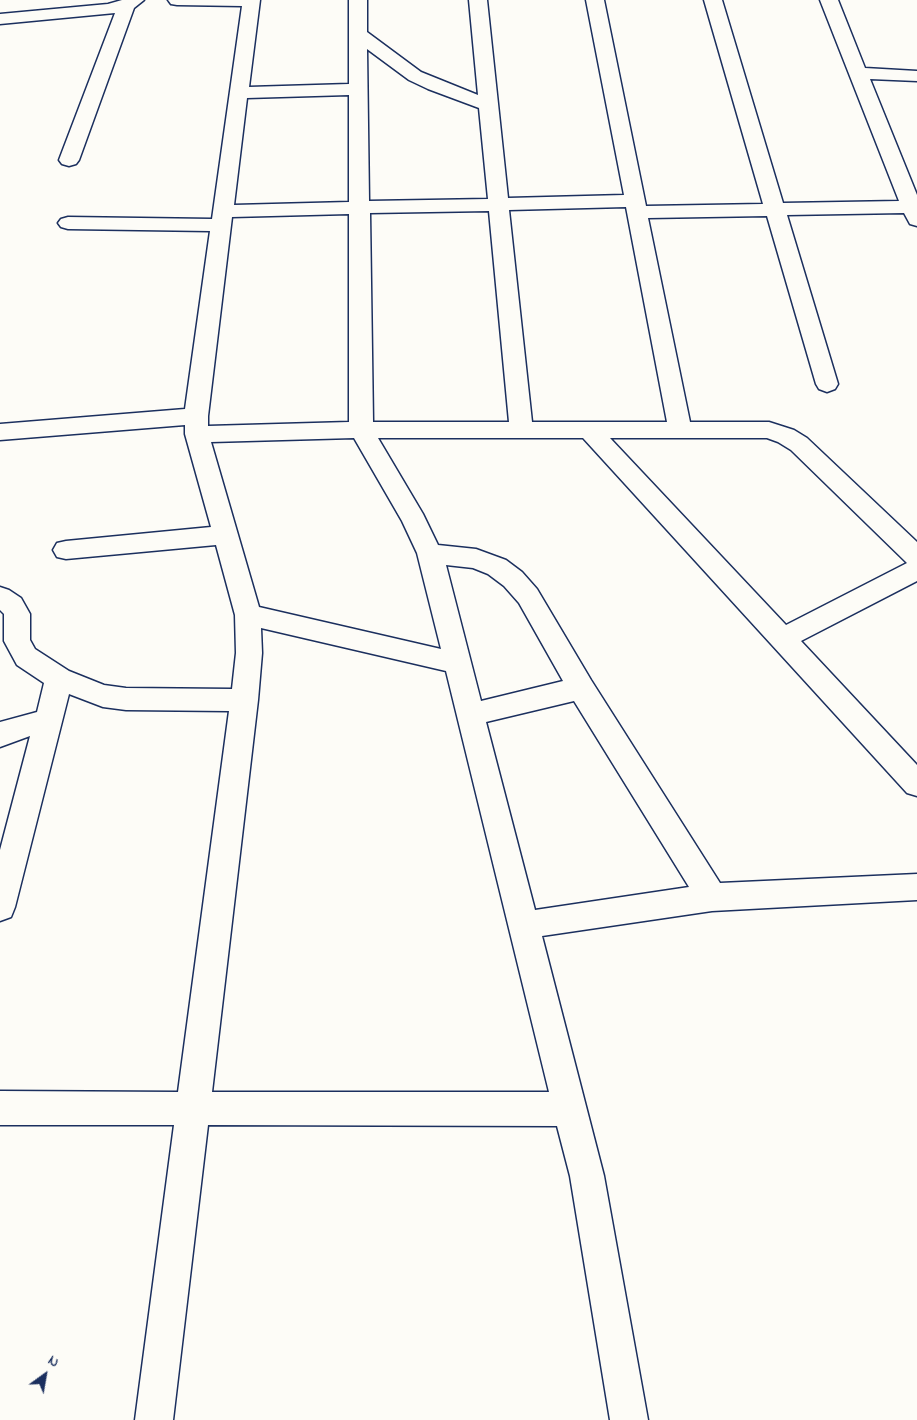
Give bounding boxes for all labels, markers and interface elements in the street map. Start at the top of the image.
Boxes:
north arrow [20,1350,70,1400]
text: N [44,1350,63,1373]

